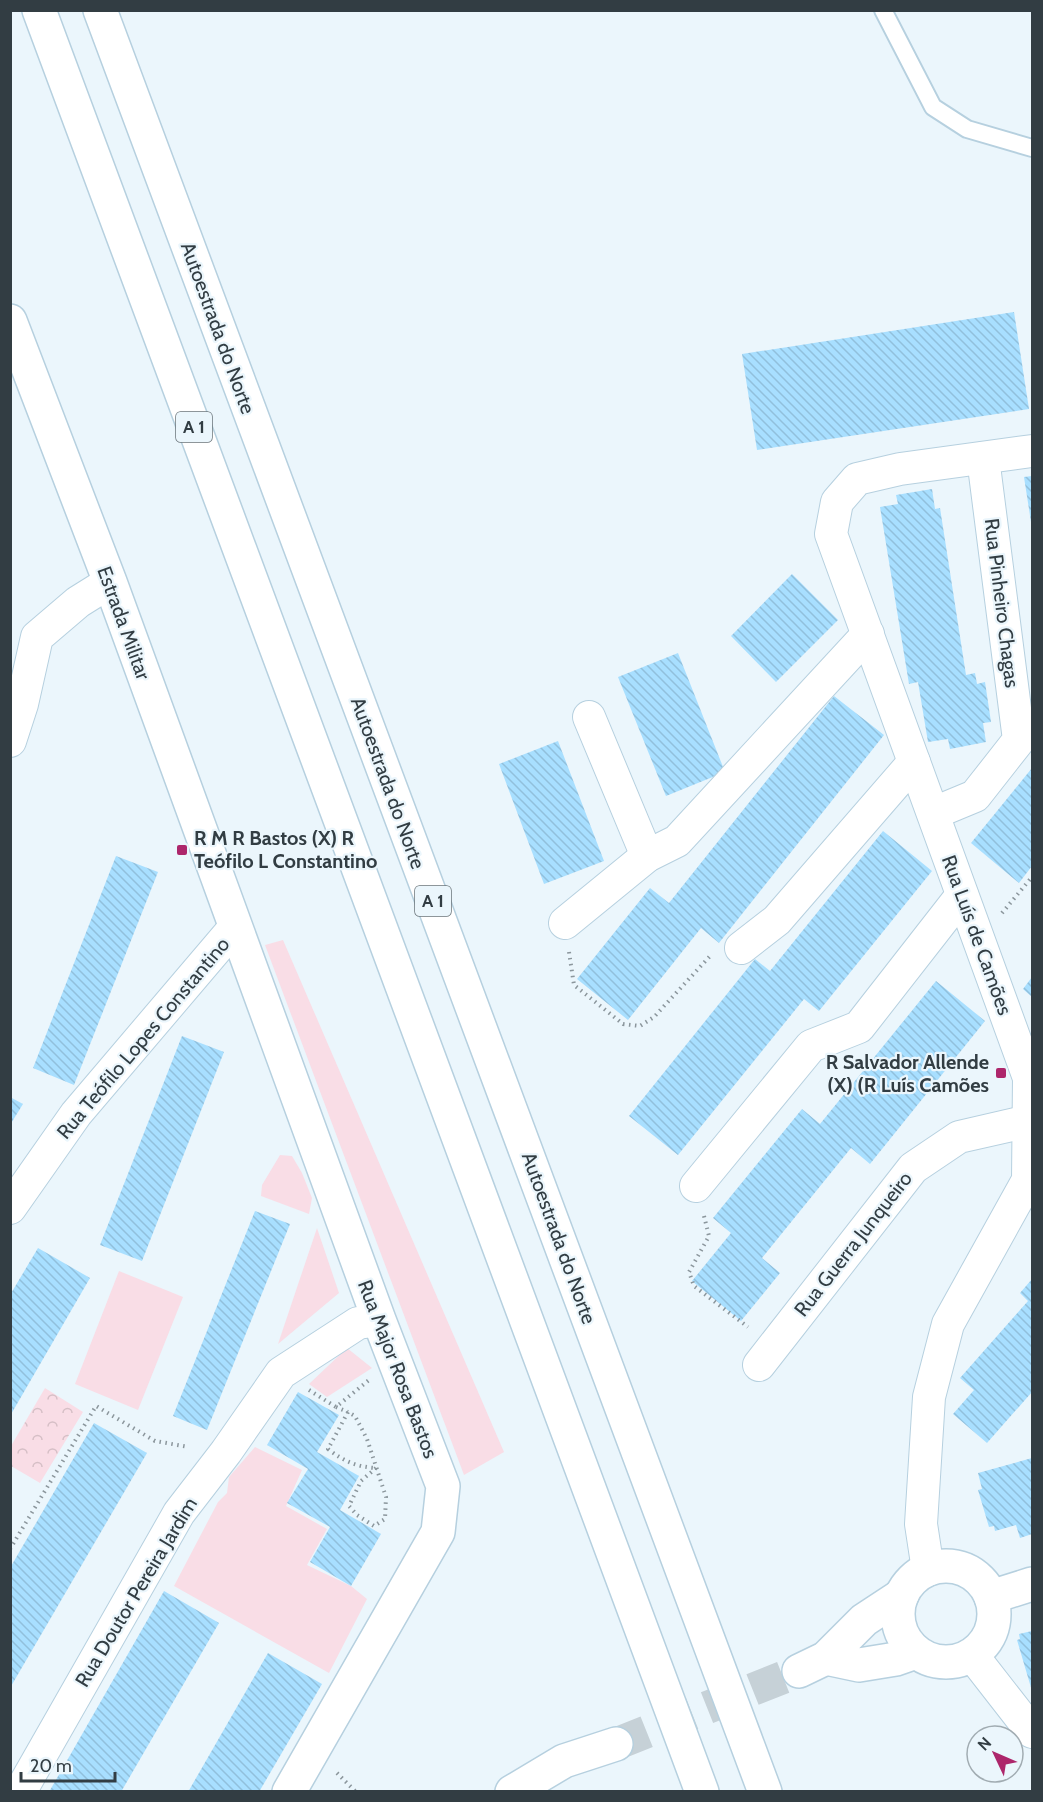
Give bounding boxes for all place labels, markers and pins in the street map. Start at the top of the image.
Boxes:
place label: R M R Bastos (X) R Teófilo L Constantino [194,826,377,873]
marker: R M R Bastos (X) R Teófilo L Constantino [175,843,189,857]
place label: R Salvador Allende (X) (R Luís Camões [826,1050,989,1097]
marker: R Salvador Allende (X) (R Luís Camões [994,1066,1008,1080]

